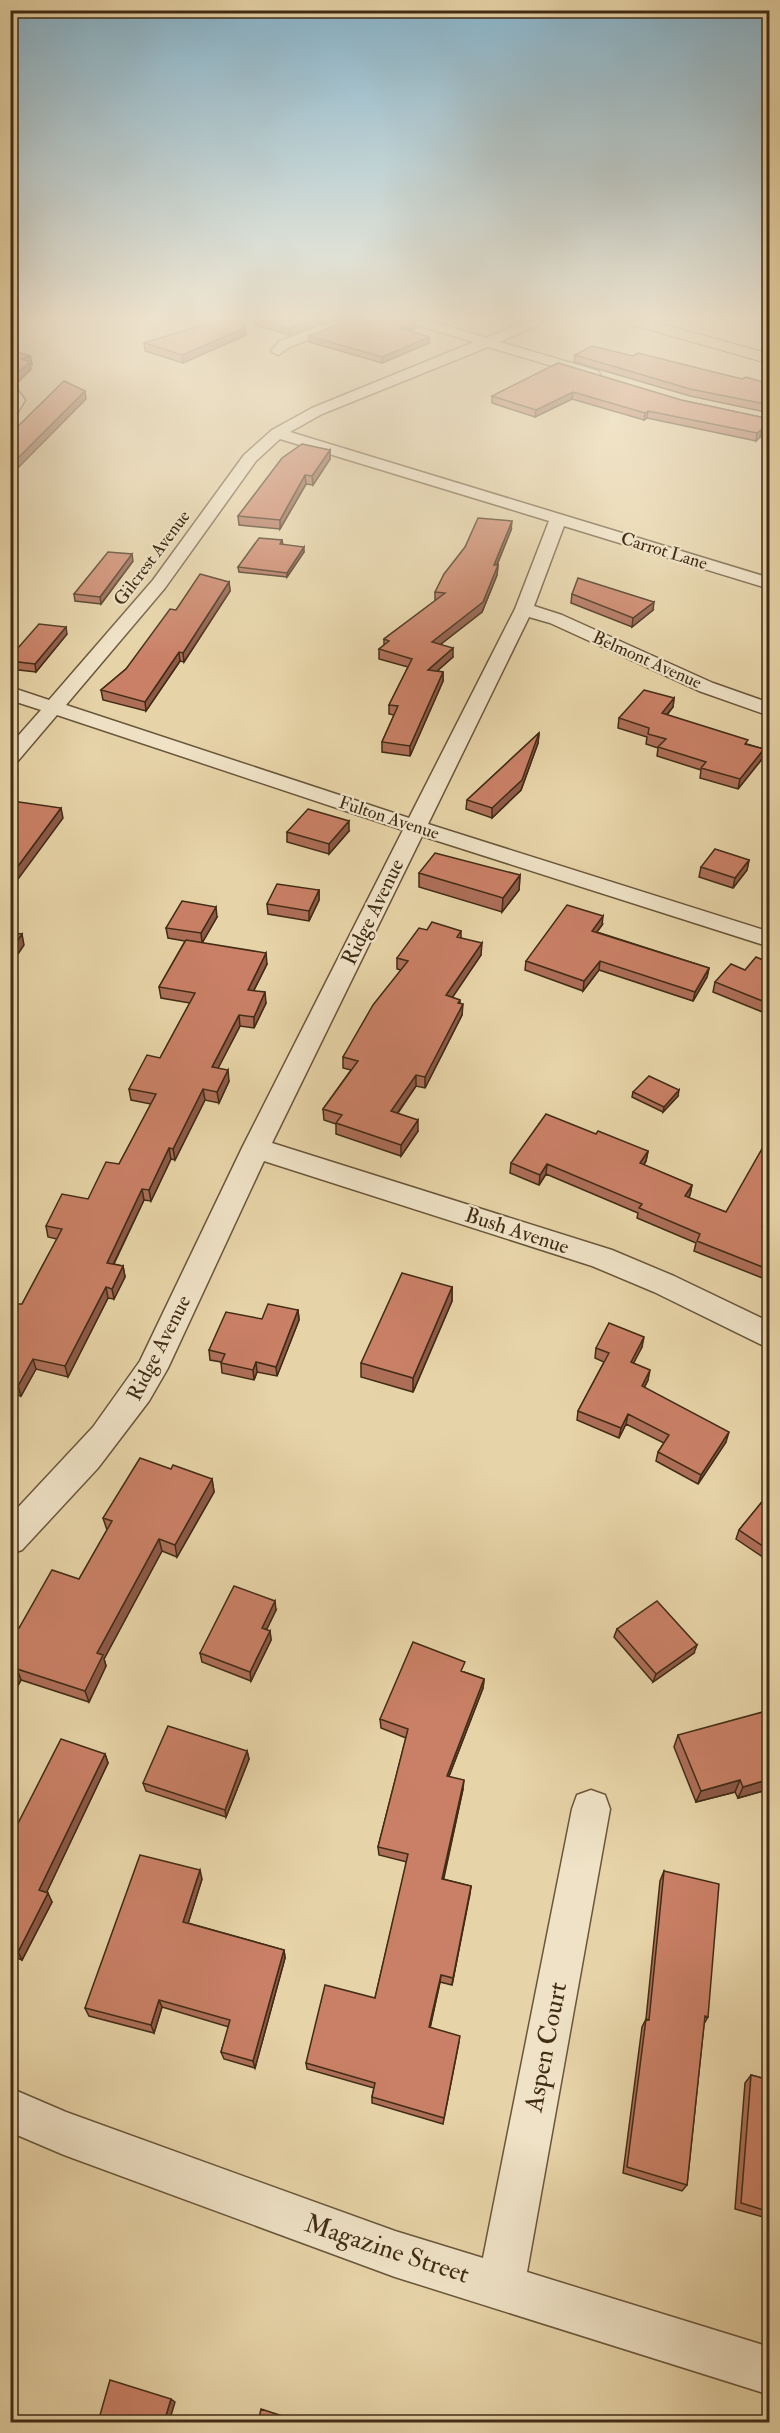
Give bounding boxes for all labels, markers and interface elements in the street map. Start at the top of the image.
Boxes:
street label: Gilcrest Avenue [109,505,196,610]
street label: Carrot Lane [618,527,711,575]
street label: Belmont Avenue [589,626,706,695]
street label: Fulton Avenue [336,791,443,845]
street label: Ridge Avenue [336,854,410,970]
street label: Bush Avenue [461,1201,573,1261]
street label: Ridge Avenue [121,1290,197,1405]
street label: Aspen Court [518,1979,575,2116]
street label: Magazine Street [301,2207,473,2291]

